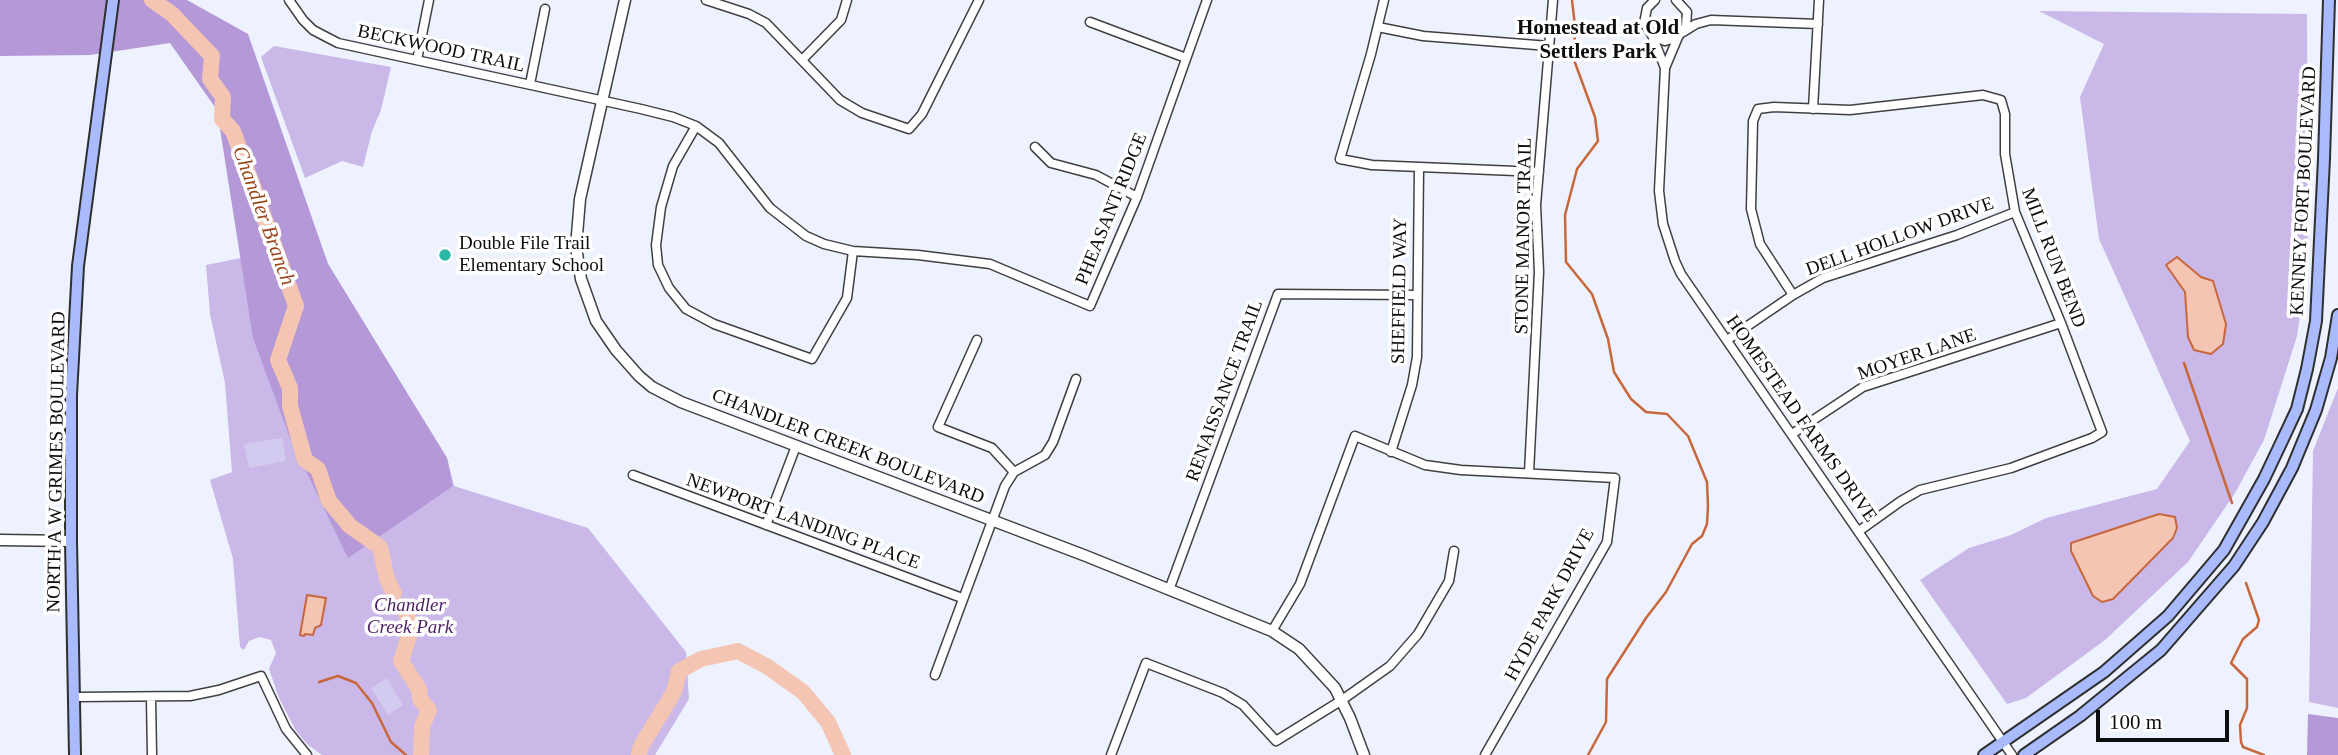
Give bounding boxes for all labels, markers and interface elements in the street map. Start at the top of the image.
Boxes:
district label: Homestead at Old Settlers Park [1517,16,1679,66]
street label: BECKWOOD TRAIL [355,20,527,78]
street label: KENNEY FORT BOULEVARD [2286,66,2322,316]
street label: PHEASANT RIDGE [1071,130,1153,288]
street label: STONE MANOR TRAIL [1511,137,1537,335]
water label: Chandler Branch [226,143,300,289]
street label: MILL RUN BEND [2016,185,2090,331]
street label: DELL HOLLOW DRIVE [1803,192,1997,282]
street label: SHEFFIELD WAY [1387,218,1413,364]
place label: Double File Trail Elementary School [459,233,604,277]
marker: Double File Trail Elementary School [437,247,453,263]
street label: RENAISSANCE TRAIL [1182,297,1268,485]
street label: NORTH A W GRIMES BOULEVARD [43,311,71,613]
street label: HOMESTEAD FARMS DRIVE [1721,311,1881,527]
street label: MOYER LANE [1855,324,1979,386]
street label: CHANDLER CREEK BOULEVARD [709,384,987,510]
street label: NEWPORT LANDING PLACE [683,469,923,575]
street label: HYDE PARK DRIVE [1500,525,1600,685]
park label: Chandler Creek Park [367,595,453,639]
scale bar [2100,696,2233,740]
text: 100 m [2109,710,2162,734]

